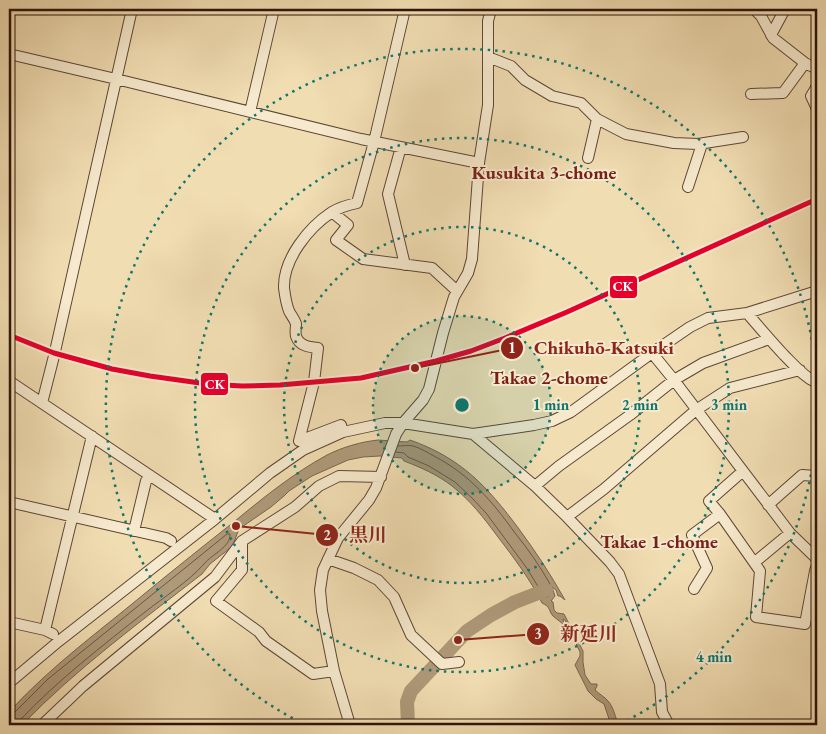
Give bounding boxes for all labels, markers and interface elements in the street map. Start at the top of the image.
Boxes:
district label: Kusukita 3-chome [472,160,617,185]
line badge: CK [609,275,638,299]
text: CK [613,277,634,295]
callout: Chikuhō-Katsuki [499,331,684,365]
text: Chikuhō-Katsuki [534,335,674,360]
text: 1 [508,338,516,357]
district label: Takae 2-chome [490,365,608,390]
line badge: CK [200,372,229,396]
text: CK [205,375,226,393]
text: 1 min [533,395,570,414]
text: 2 min [622,395,659,414]
text: 3 min [711,395,748,414]
centre of rings [453,396,471,414]
callout: 黒川 [314,518,397,552]
text: 黒川 [349,522,387,547]
text: 2 [323,525,331,544]
district label: Takae 1-chome [600,529,718,554]
callout: 新延川 [525,617,627,651]
text: 新延川 [560,621,618,646]
text: 3 [534,624,542,643]
text: 4 min [696,647,733,666]

